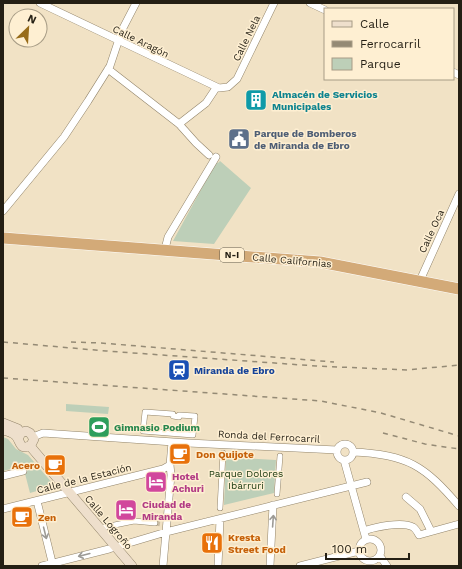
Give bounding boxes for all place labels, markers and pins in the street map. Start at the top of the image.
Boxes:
building icon: Almacén de Servicios Municipales [243,87,269,113]
place label: Almacén de Servicios Municipales [272,89,378,112]
public building icon: Parque de Bomberos de Miranda de Ebro [226,126,252,152]
place label: Parque de Bomberos de Miranda de Ebro [254,128,357,151]
station icon: Miranda de Ebro [166,357,192,383]
place label: Miranda de Ebro [194,365,275,376]
sports icon: Gimnasio Podium [86,414,112,440]
place label: Gimnasio Podium [114,422,200,433]
cafe icon: Don Quijote [167,441,193,467]
place label: Don Quijote [196,449,254,460]
cafe icon: Acero [42,452,68,478]
place label: Acero [12,460,40,471]
hotel icon: Hotel Achuri [143,469,169,495]
place label: Hotel Achuri [172,471,204,494]
hotel icon: Ciudad de Miranda [113,497,139,523]
place label: Ciudad de Miranda [142,499,191,522]
cafe icon: Zen [9,504,35,530]
place label: Zen [38,512,56,523]
restaurant icon: Kresta Street Food [199,530,225,556]
place label: Kresta Street Food [228,532,286,555]

